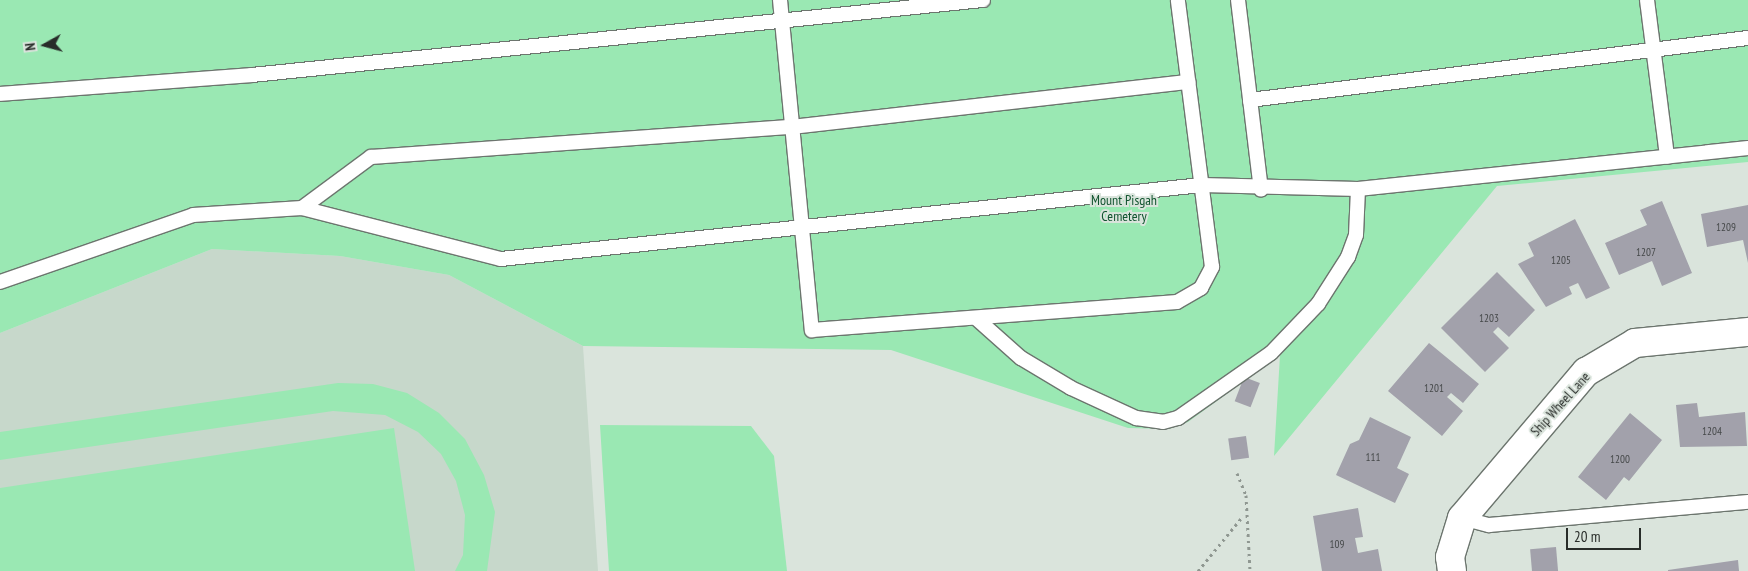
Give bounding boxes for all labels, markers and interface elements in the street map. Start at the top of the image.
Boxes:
north arrow [20,20,70,70]
text: N [21,42,40,52]
park label: Mount Pisgah Cemetery [1091,192,1157,224]
house number: 1209 [1716,220,1736,234]
house number: 1207 [1636,245,1656,259]
house number: 1205 [1551,253,1571,267]
house number: 1203 [1479,311,1499,325]
street label: Ship Wheel Lane [1527,368,1593,440]
house number: 1201 [1424,381,1444,395]
house number: 1204 [1702,424,1722,438]
house number: 111 [1366,450,1380,464]
house number: 1200 [1610,452,1630,466]
scale bar [1568,518,1643,550]
text: 20 m [1574,527,1600,546]
house number: 109 [1330,537,1344,551]

